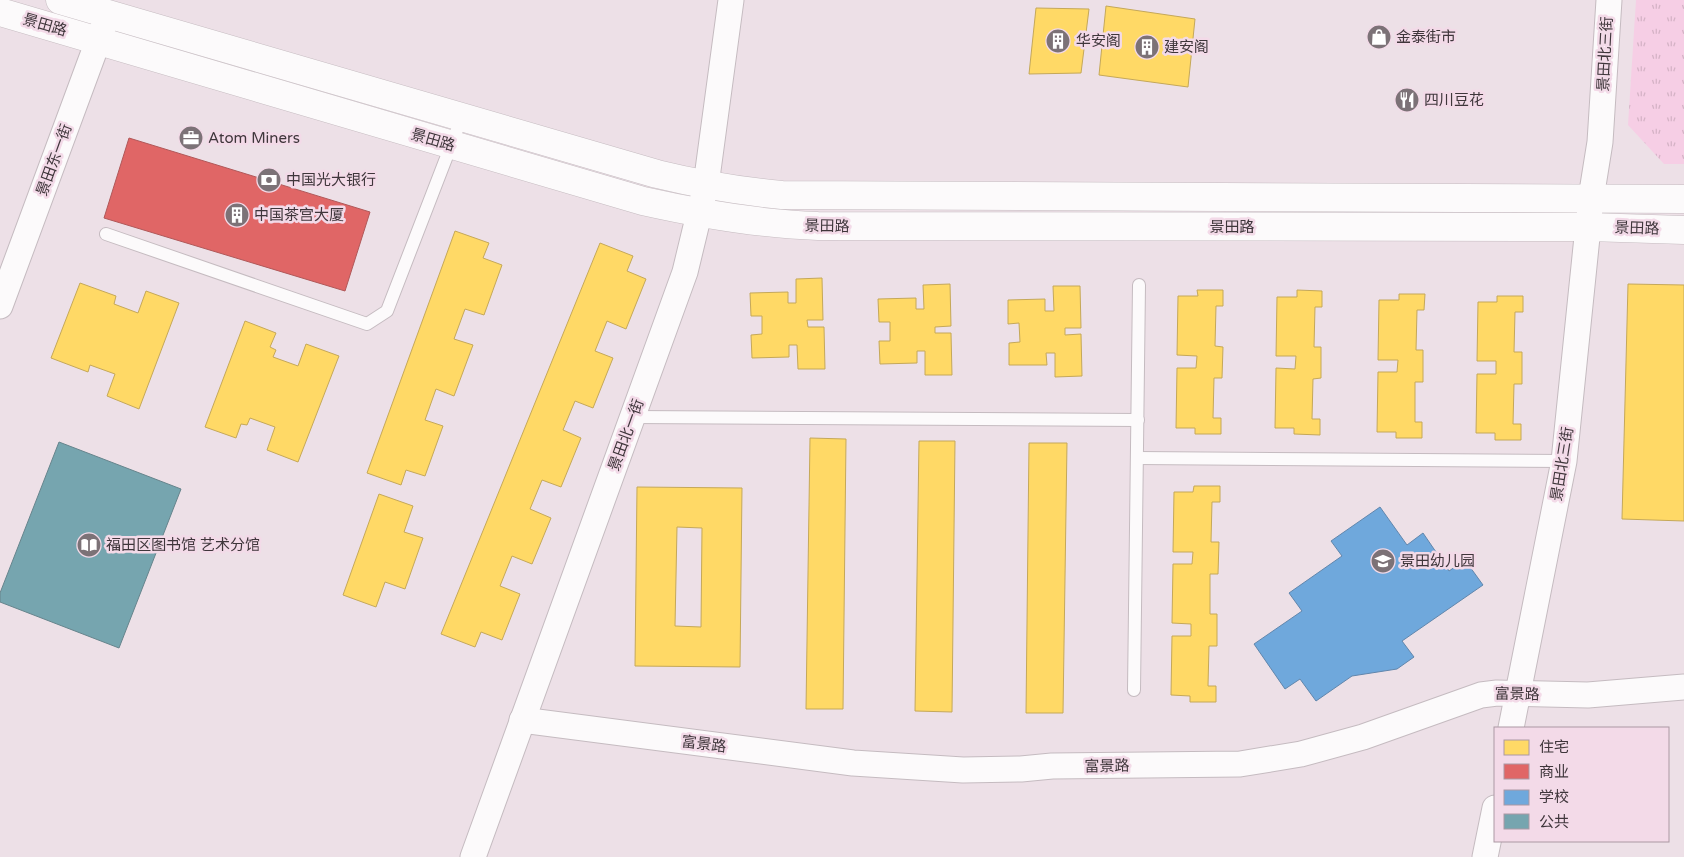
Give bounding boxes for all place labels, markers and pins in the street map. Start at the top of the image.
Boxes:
shop icon: 金泰街市 [1366,24,1392,50]
building icon: 华安阁 [1045,28,1071,54]
place label: 金泰街市 [1396,28,1456,46]
place label: 华安阁 [1076,32,1121,50]
building icon: 建安阁 [1134,34,1160,60]
place label: 建安阁 [1164,38,1209,56]
restaurant icon: 四川豆花 [1394,87,1420,113]
place label: 四川豆花 [1424,91,1484,109]
office icon: Atom Miners [178,125,204,151]
place label: Atom Miners [208,129,300,147]
bank icon: 中国光大银行 [256,167,282,193]
place label: 中国光大银行 [286,171,376,189]
building icon: 中国茶宫大厦 [224,202,250,228]
place label: 中国茶宫大厦 [254,206,344,224]
library icon: 福田区图书馆 艺术分馆 [76,532,102,558]
place label: 福田区图书馆 艺术分馆 [106,536,260,554]
school or university icon: 景田幼儿园 [1370,548,1396,574]
place label: 景田幼儿园 [1400,552,1475,570]

